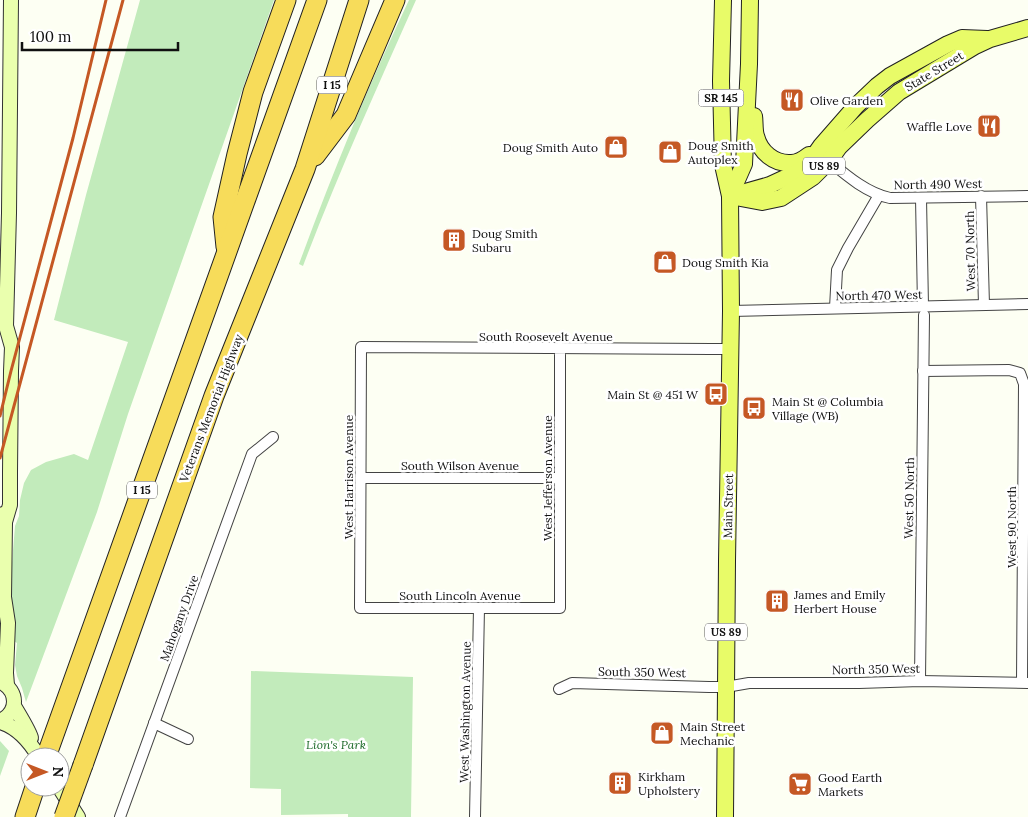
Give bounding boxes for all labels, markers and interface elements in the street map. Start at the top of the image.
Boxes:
scale bar [22,20,179,52]
text: 100 m [30,27,71,46]
street label: State Street [902,47,966,94]
road number: I 15 [317,76,347,94]
restaurant icon: Olive Garden [779,87,805,113]
road number: SR 145 [698,90,744,106]
place label: Olive Garden [810,93,883,108]
restaurant icon: Waffle Love [976,113,1002,139]
place label: Waffle Love [906,119,972,134]
shop icon: Doug Smith Auto [603,134,629,160]
place label: Doug Smith Autoplex [687,138,754,167]
shop icon: Doug Smith Autoplex [657,139,683,165]
place label: Doug Smith Auto [503,140,598,155]
road number: US 89 [803,158,845,175]
street label: North 490 West [894,176,983,192]
street label: West 70 North [962,211,978,291]
place label: Doug Smith Subaru [472,226,538,255]
building icon: Doug Smith Subaru [441,227,467,253]
shop icon: Doug Smith Kia [652,249,678,275]
place label: Doug Smith Kia [682,255,769,270]
street label: North 470 West [835,287,923,303]
street label: South Roosevelt Avenue [479,329,613,344]
street label: Veterans Memorial Highway [175,331,246,485]
bus stop icon: Main St @ 451 W [703,381,729,407]
place label: Main St @ 451 W [607,387,699,402]
place label: Main St @ Columbia Village (WB) [771,394,883,424]
bus stop icon: Main St @ Columbia Village (WB) [741,395,767,421]
street label: West Harrison Avenue [341,414,356,539]
street label: West Jefferson Avenue [540,415,555,541]
street label: West 50 North [901,457,917,539]
street label: South Wilson Avenue [401,458,520,473]
street label: Main Street [720,473,736,539]
road number: I 15 [127,482,157,498]
street label: West 90 North [1004,486,1019,568]
street label: Mahogany Drive [156,572,202,663]
place label: James and Emily Herbert House [793,587,886,616]
street label: South Lincoln Avenue [399,588,521,603]
building icon: James and Emily Herbert House [764,588,790,614]
road number: US 89 [705,624,747,640]
street label: West Washington Avenue [456,640,474,783]
street label: North 350 West [832,661,921,677]
street label: South 350 West [598,664,686,680]
place label: Main Street Mechanic [680,719,745,748]
shop icon: Main Street Mechanic [649,720,675,746]
park label: Lion's Park [306,737,366,752]
north arrow [20,747,70,797]
text: N [49,767,67,778]
place label: Kirkham Upholstery [638,769,701,798]
building icon: Kirkham Upholstery [607,770,633,796]
place label: Good Earth Markets [818,770,882,799]
supermarket icon: Good Earth Markets [787,771,813,797]

